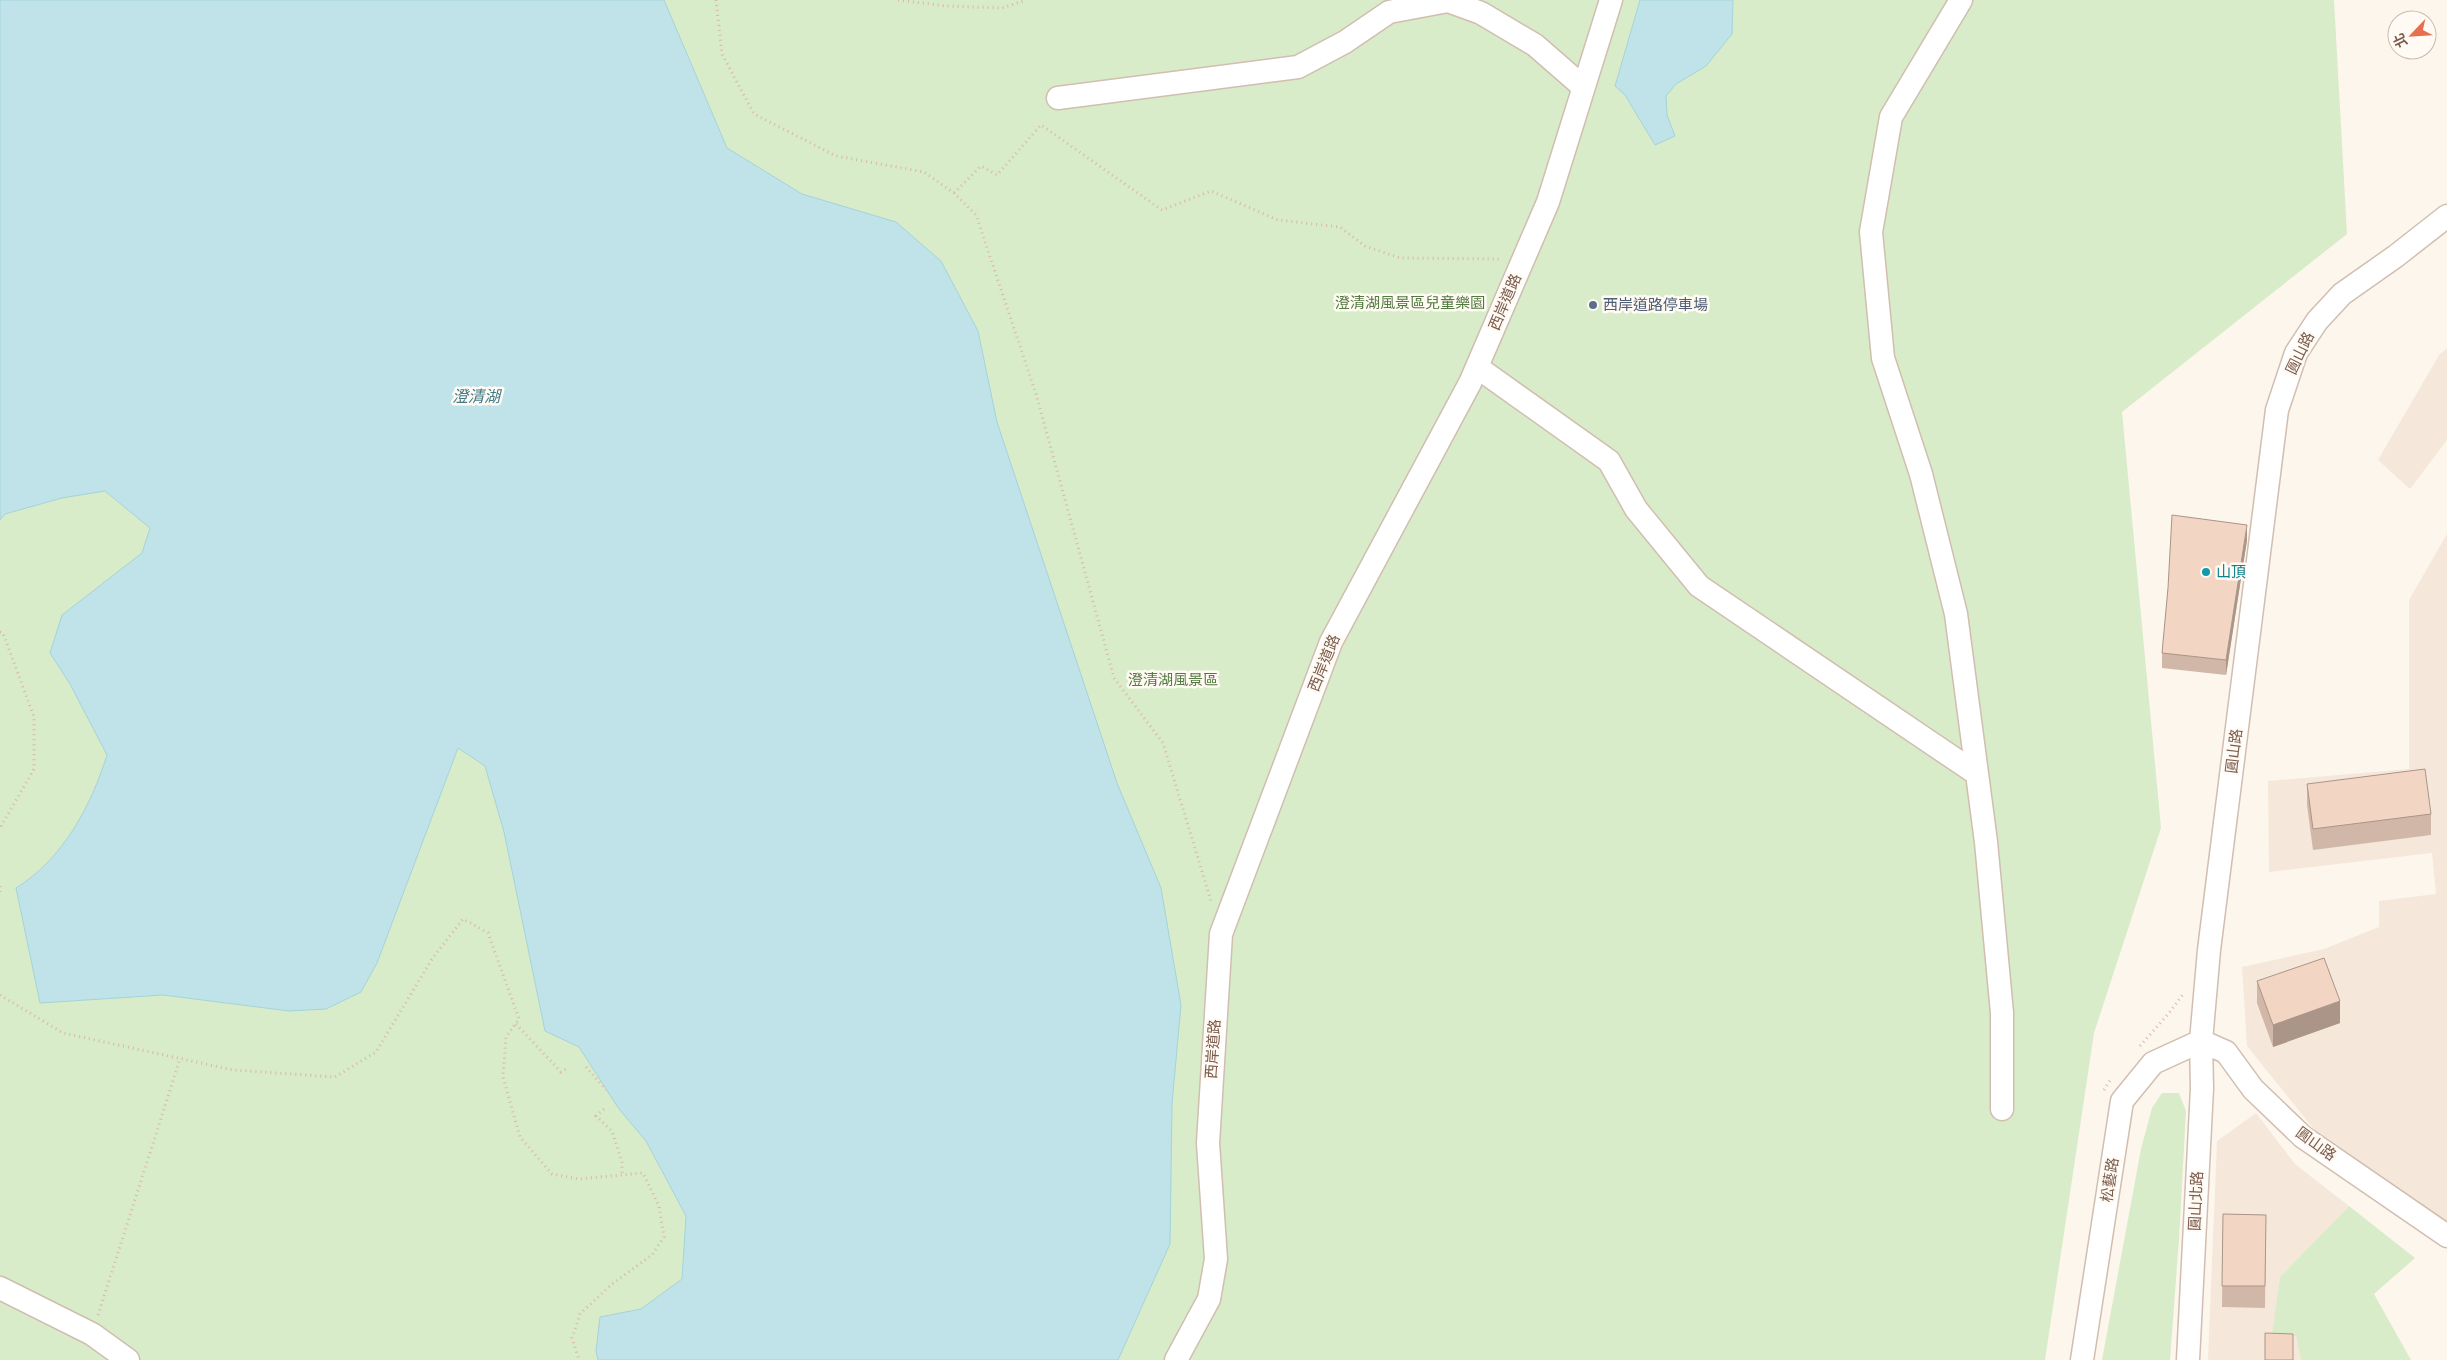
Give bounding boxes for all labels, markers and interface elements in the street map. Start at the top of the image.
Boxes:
north arrow [2387,10,2437,60]
text: 北 [2390,31,2410,50]
street label: 西岸道路 [1485,271,1524,333]
park label: 澄清湖風景區兒童樂園 [1335,294,1485,311]
place label: 西岸道路停車場 [1603,296,1708,313]
marker: 西岸道路停車場 [1587,299,1599,311]
street label: 圓山路 [2282,329,2317,377]
water label: 澄清湖 [452,387,503,406]
place label: 山頂 [2216,563,2246,580]
marker: 山頂 [2200,566,2212,578]
street label: 西岸道路 [1304,632,1343,694]
park label: 澄清湖風景區 [1128,671,1218,688]
street label: 圓山路 [2222,728,2245,774]
street label: 西岸道路 [1202,1018,1223,1079]
street label: 圓山路 [2293,1123,2339,1164]
street label: 松藝路 [2098,1156,2121,1203]
street label: 圓山北路 [2185,1171,2206,1231]

